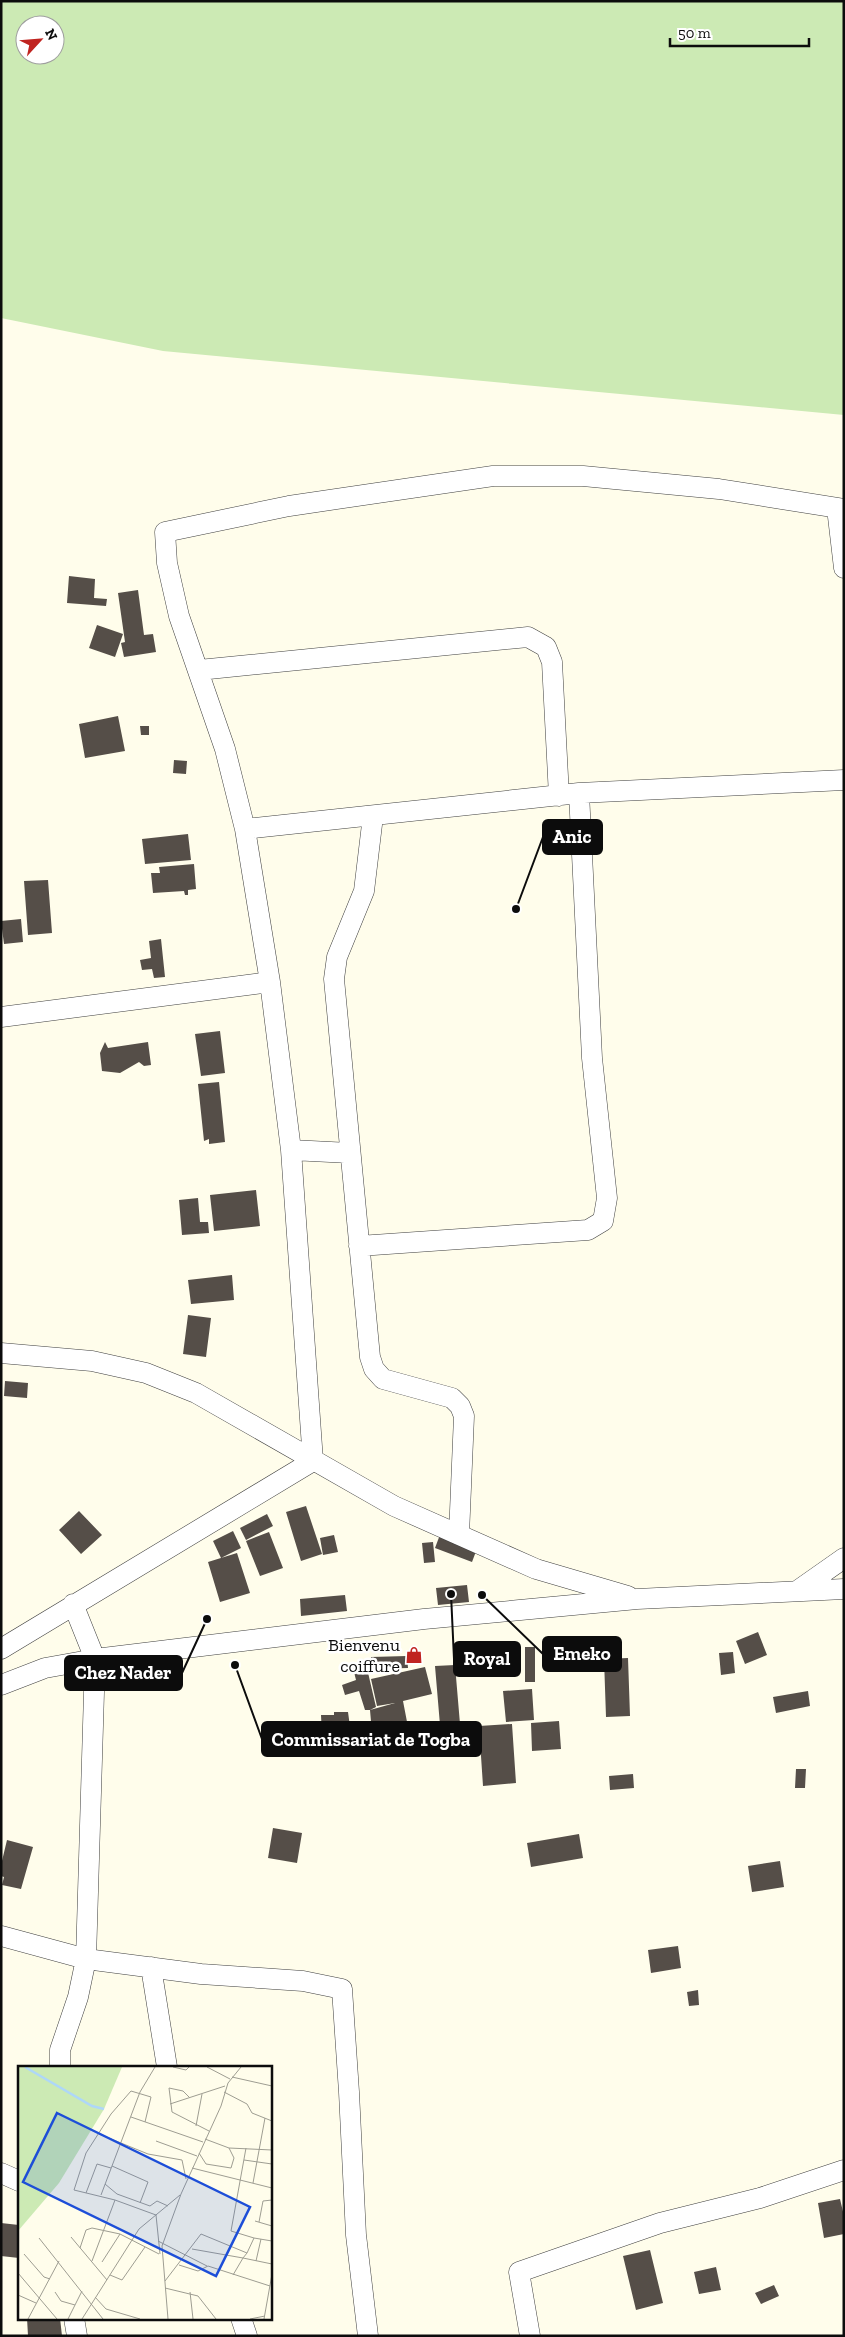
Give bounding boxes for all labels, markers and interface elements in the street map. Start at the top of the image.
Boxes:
north arrow [15,15,65,65]
scale bar [670,15,809,47]
text: 50 m [678,24,711,42]
text: N [41,26,61,43]
callout: Anic [543,820,602,854]
text: Anic [553,825,592,848]
place label: Bienvenu coiffure [328,1634,400,1677]
callout: Emeko [543,1637,621,1671]
callout: Royal [454,1642,520,1676]
text: Emeko [553,1642,611,1665]
shop icon: Bienvenu coiffure [404,1645,424,1665]
text: Royal [464,1647,511,1670]
callout: Chez Nader [65,1656,182,1690]
text: Chez Nader [74,1661,172,1684]
callout: Commissariat de Togba [262,1722,481,1756]
text: Commissariat de Togba [272,1728,471,1751]
inset map [18,2066,271,2320]

